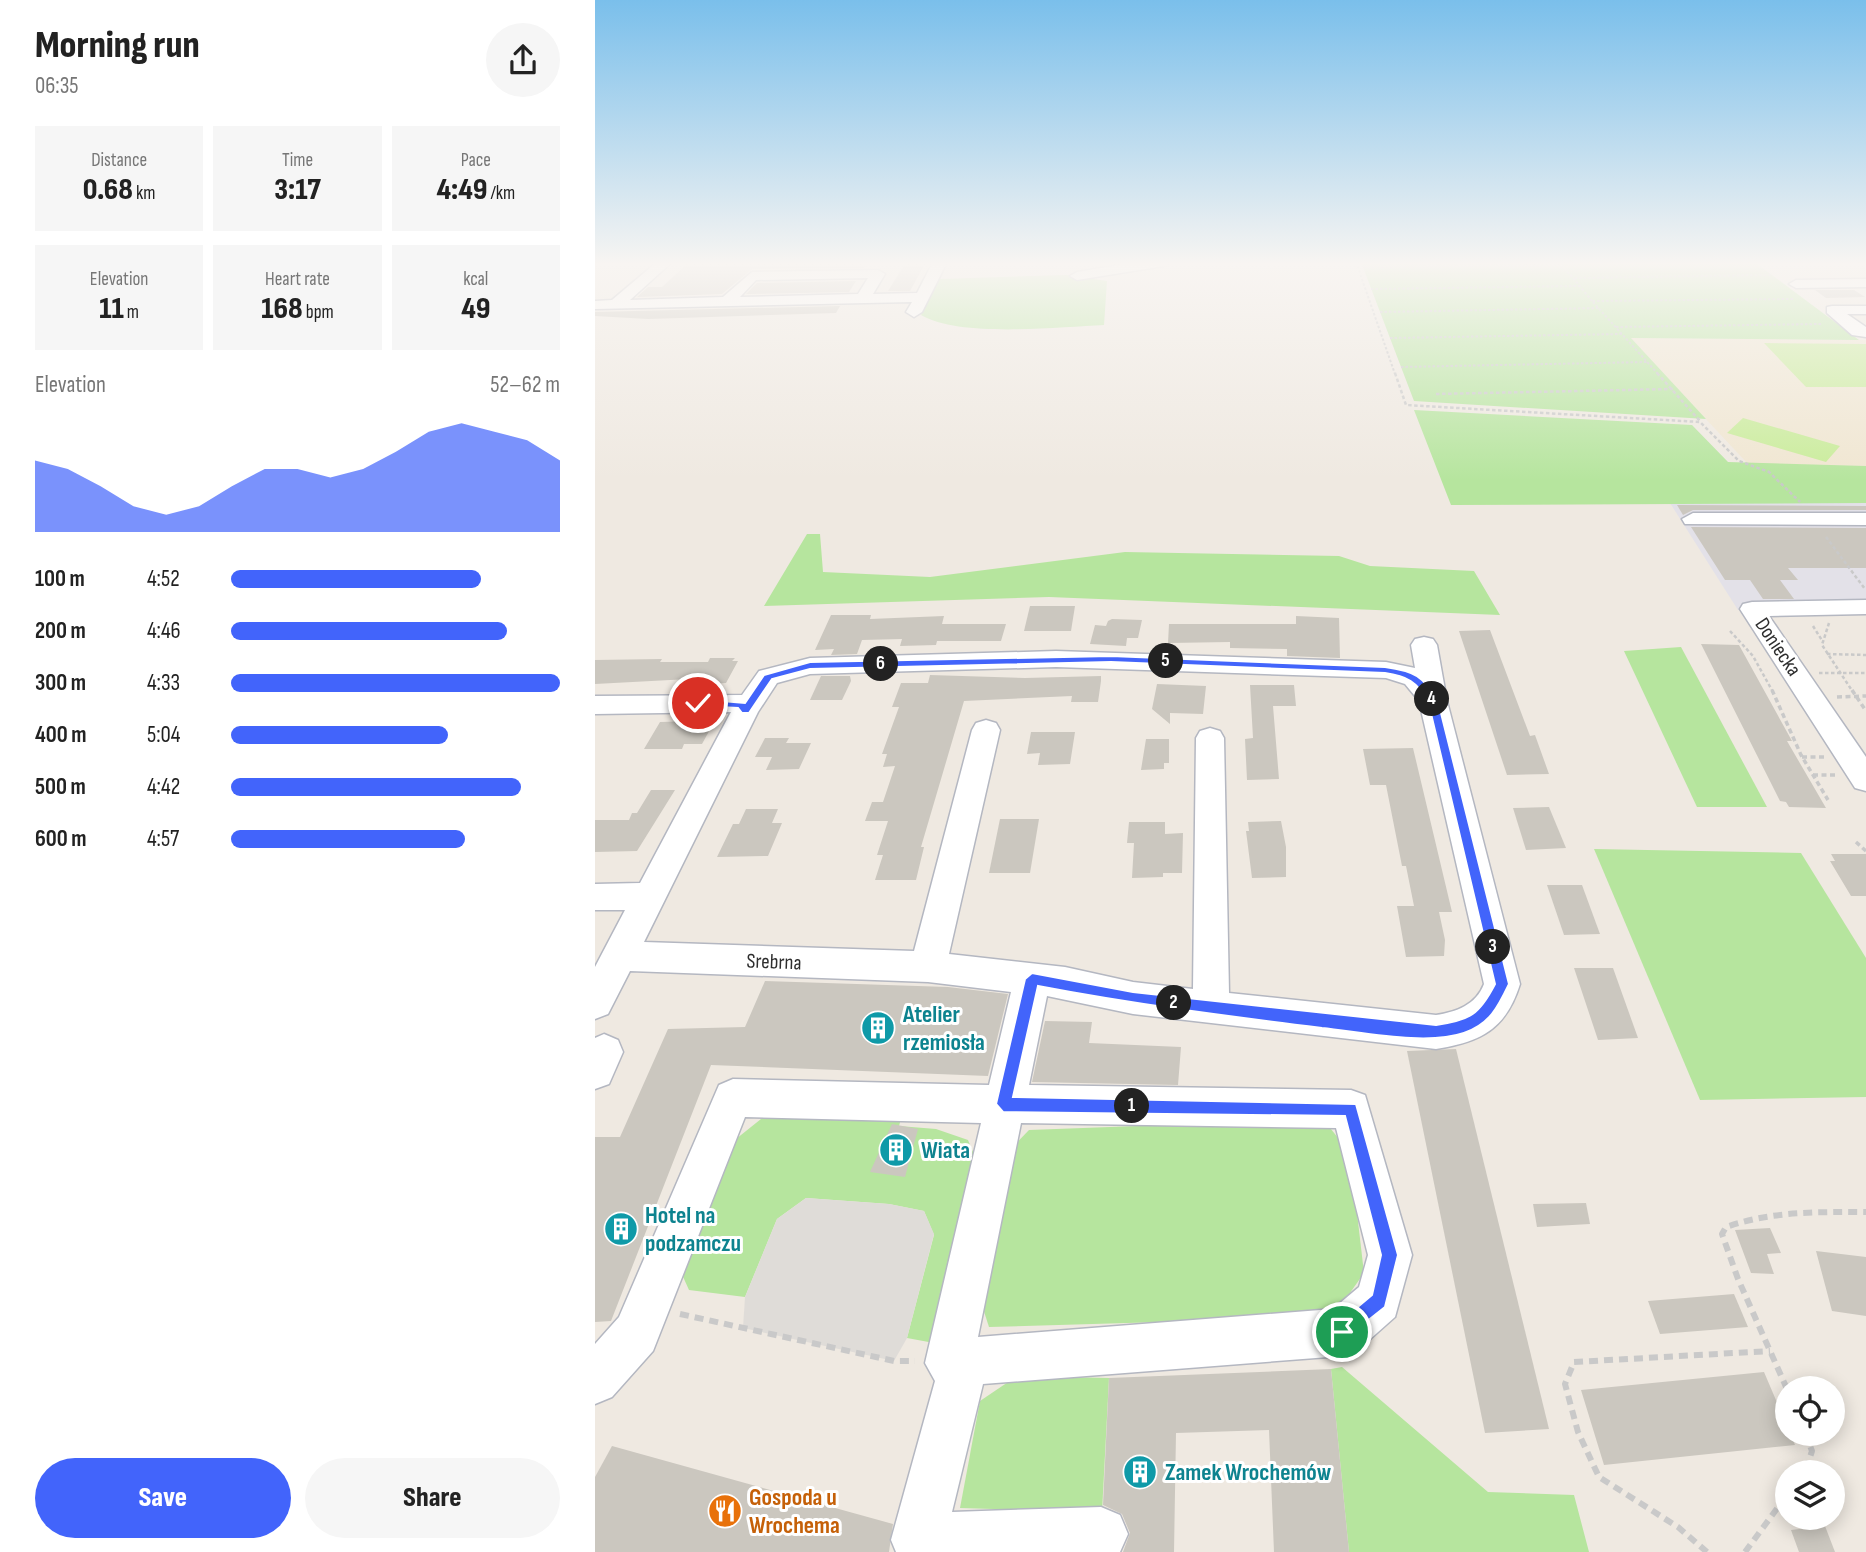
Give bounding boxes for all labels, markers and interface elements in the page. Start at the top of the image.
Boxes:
text: Morning run [35,23,200,68]
button: share [486,23,560,97]
text: 06:35 [35,72,79,100]
text: Distance [91,149,147,172]
text: Time [282,149,313,172]
text: Pace [461,149,491,172]
text: 0.68 [83,172,133,208]
text: 3:17 [274,172,321,208]
text: 4:49 [436,172,487,208]
text: km [133,182,155,205]
text: /km [487,182,515,205]
text: Elevation [90,268,148,291]
text: Heart rate [265,268,330,291]
text: kcal [463,268,488,291]
text: 11 [99,291,124,327]
text: 168 [261,291,303,327]
text: 49 [461,291,490,327]
text: m [124,301,139,324]
text: bpm [303,301,334,324]
text: Elevation [35,371,106,399]
text: 52–62 m [490,371,560,399]
text: 100 m [35,565,85,593]
text: 4:52 [147,565,180,593]
street label: Doniecka [1749,613,1807,681]
text: 200 m [35,617,86,645]
text: 4:46 [147,617,181,645]
pin: 5 [1149,644,1183,678]
pin: 6 [863,646,899,682]
text: 5 [1161,649,1170,672]
text: 6 [876,652,885,675]
text: 300 m [35,669,86,697]
text: 4:33 [147,669,180,697]
pin [668,673,728,733]
pin: 4 [1415,682,1449,716]
icon: check [679,684,717,722]
text: 4 [1427,687,1436,710]
text: 400 m [35,721,86,749]
text: 5:04 [147,721,180,749]
text: 500 m [35,773,86,801]
text: 4:42 [147,773,180,801]
text: 600 m [35,825,87,853]
text: 4:57 [147,825,179,853]
pin: 3 [1475,930,1511,964]
text: 3 [1488,935,1497,958]
street label: Srebrna [746,949,802,975]
pin: 2 [1157,986,1191,1020]
text: 2 [1169,991,1178,1014]
place label: Atelier rzemiosła [902,1000,985,1057]
building icon: Atelier rzemiosła [859,1009,897,1047]
pin: 1 [1115,1088,1149,1124]
text: 1 [1128,1094,1135,1117]
building icon: Wiata [877,1131,915,1169]
place label: Wiata [921,1136,970,1165]
place label: Hotel na podzamczu [645,1201,741,1258]
building icon: Hotel na podzamczu [602,1210,640,1248]
pin [1312,1302,1372,1362]
icon: arrive [1323,1313,1361,1351]
map controls [1775,1376,1845,1530]
button: locate [1775,1376,1845,1446]
building icon: Zamek Wrochemów [1121,1453,1159,1491]
button: Save [35,1458,291,1538]
button: Share [305,1458,560,1538]
place label: Zamek Wrochemów [1165,1458,1332,1487]
button: layers [1775,1460,1845,1530]
place label: Gospoda u Wrochema [749,1483,840,1540]
restaurant icon: Gospoda u Wrochema [706,1492,744,1530]

